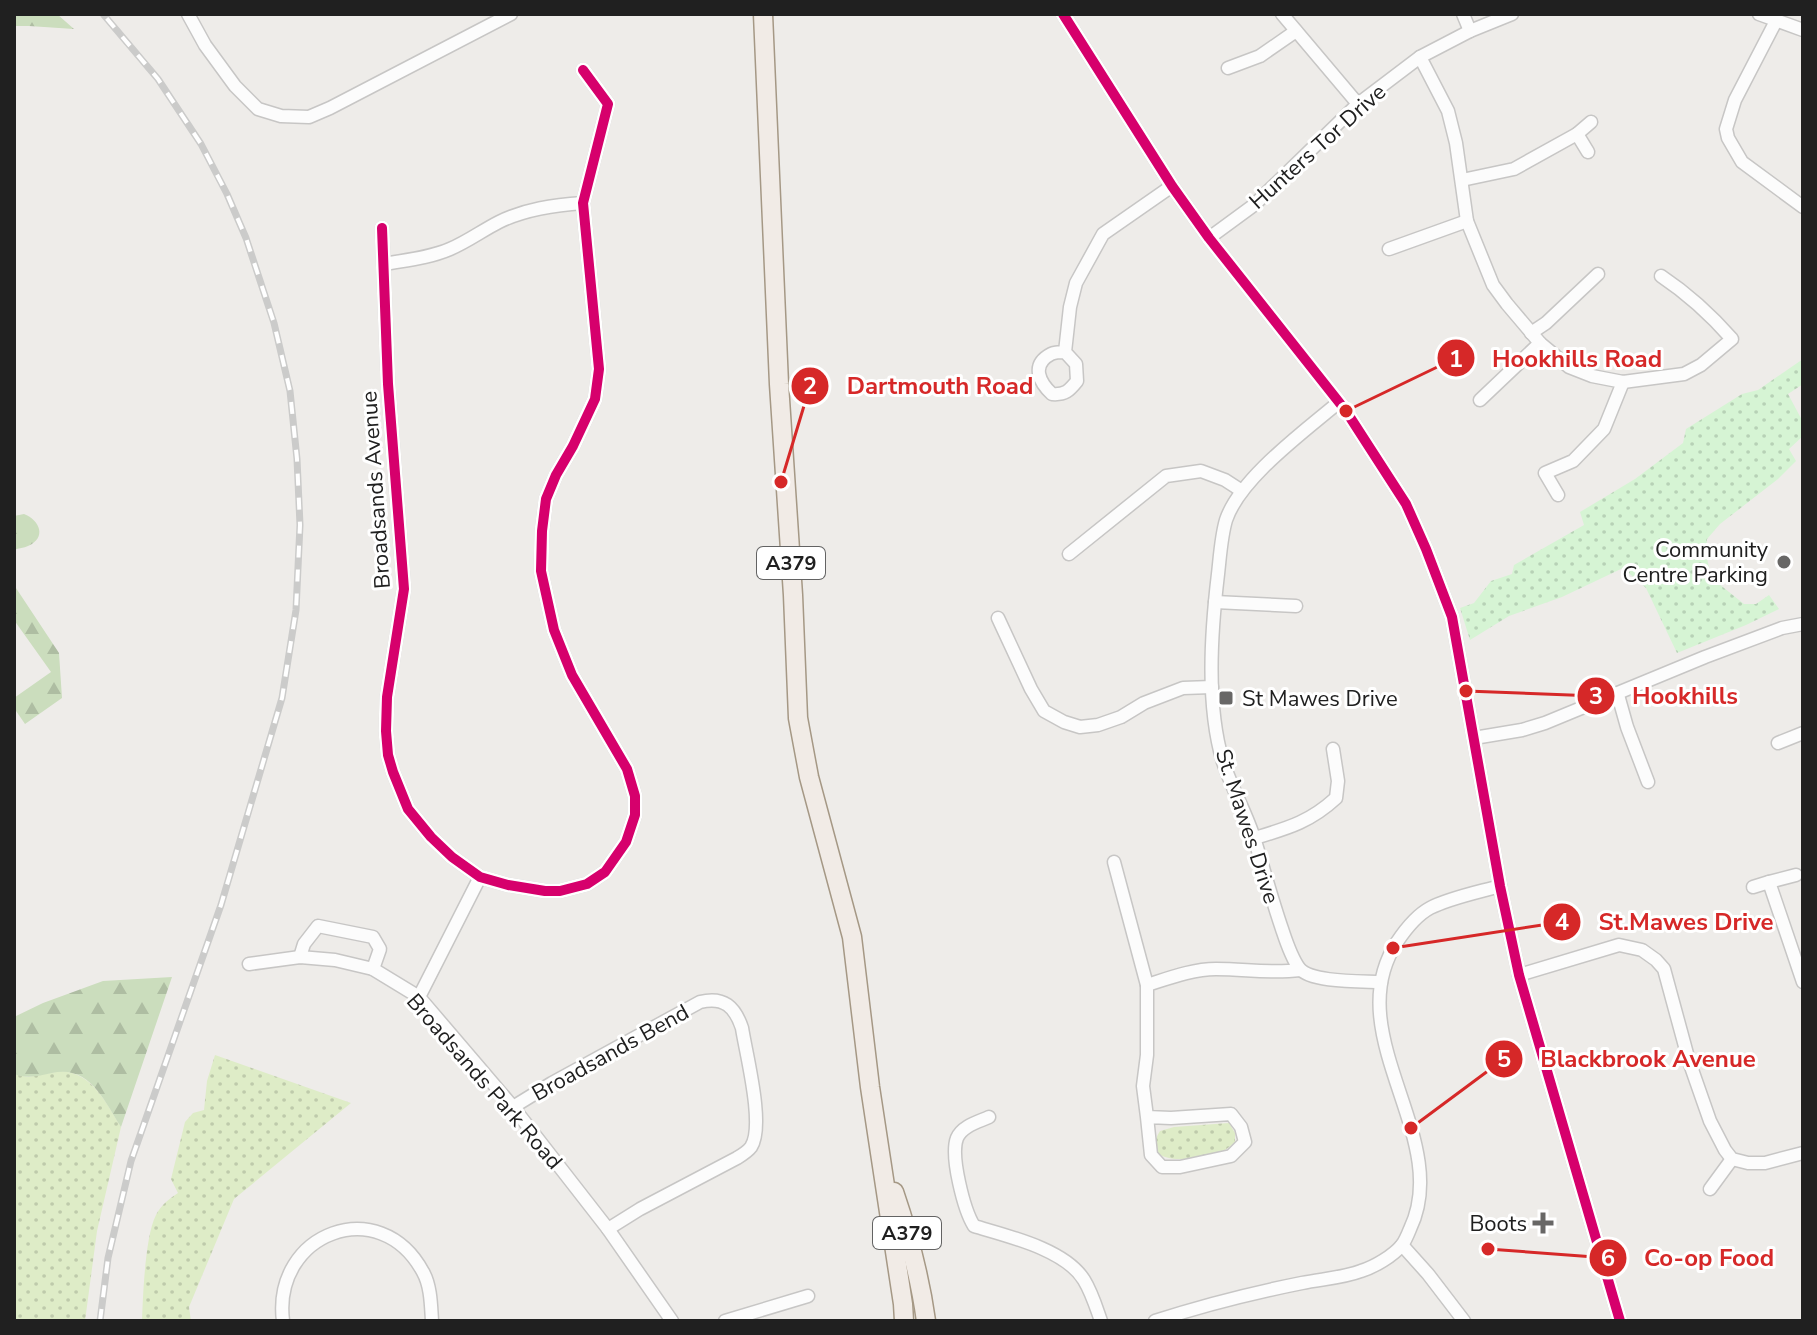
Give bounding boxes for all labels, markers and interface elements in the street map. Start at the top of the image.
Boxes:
street label: Hunters Tor Drive [1243,77,1393,216]
callout: Hookhills Road [1436,334,1678,382]
text: 1 [1449,343,1463,375]
text: Hookhills Road [1492,343,1662,375]
callout: Dartmouth Road [790,362,1049,410]
text: 2 [803,370,817,402]
text: Dartmouth Road [847,370,1033,402]
street label: Broadsands Avenue [354,390,398,590]
place label: Community Centre Parking [1623,535,1769,590]
road number: A379 [757,547,825,579]
marker: Community Centre Parking [1775,553,1793,571]
callout: Hookhills [1576,672,1754,720]
text: 3 [1589,680,1603,712]
text: Hookhills [1632,680,1738,712]
place label: St Mawes Drive [1242,684,1398,714]
marker: St Mawes Drive [1217,689,1235,707]
street label: St. Mawes Drive [1208,745,1286,907]
callout: St.Mawes Drive [1542,898,1789,946]
text: 4 [1555,906,1569,938]
text: St.Mawes Drive [1598,906,1774,938]
street label: Broadsands Park Road [399,987,569,1176]
street label: Broadsands Bend [527,997,694,1108]
callout: Blackbrook Avenue [1484,1035,1772,1083]
text: 5 [1497,1043,1511,1075]
text: Blackbrook Avenue [1540,1043,1756,1075]
place label: Boots [1469,1209,1527,1239]
marker: Boots [1534,1214,1552,1232]
road number: A379 [873,1217,941,1249]
callout: Co-op Food [1588,1234,1790,1282]
text: 6 [1601,1242,1615,1274]
text: Co-op Food [1644,1242,1774,1274]

